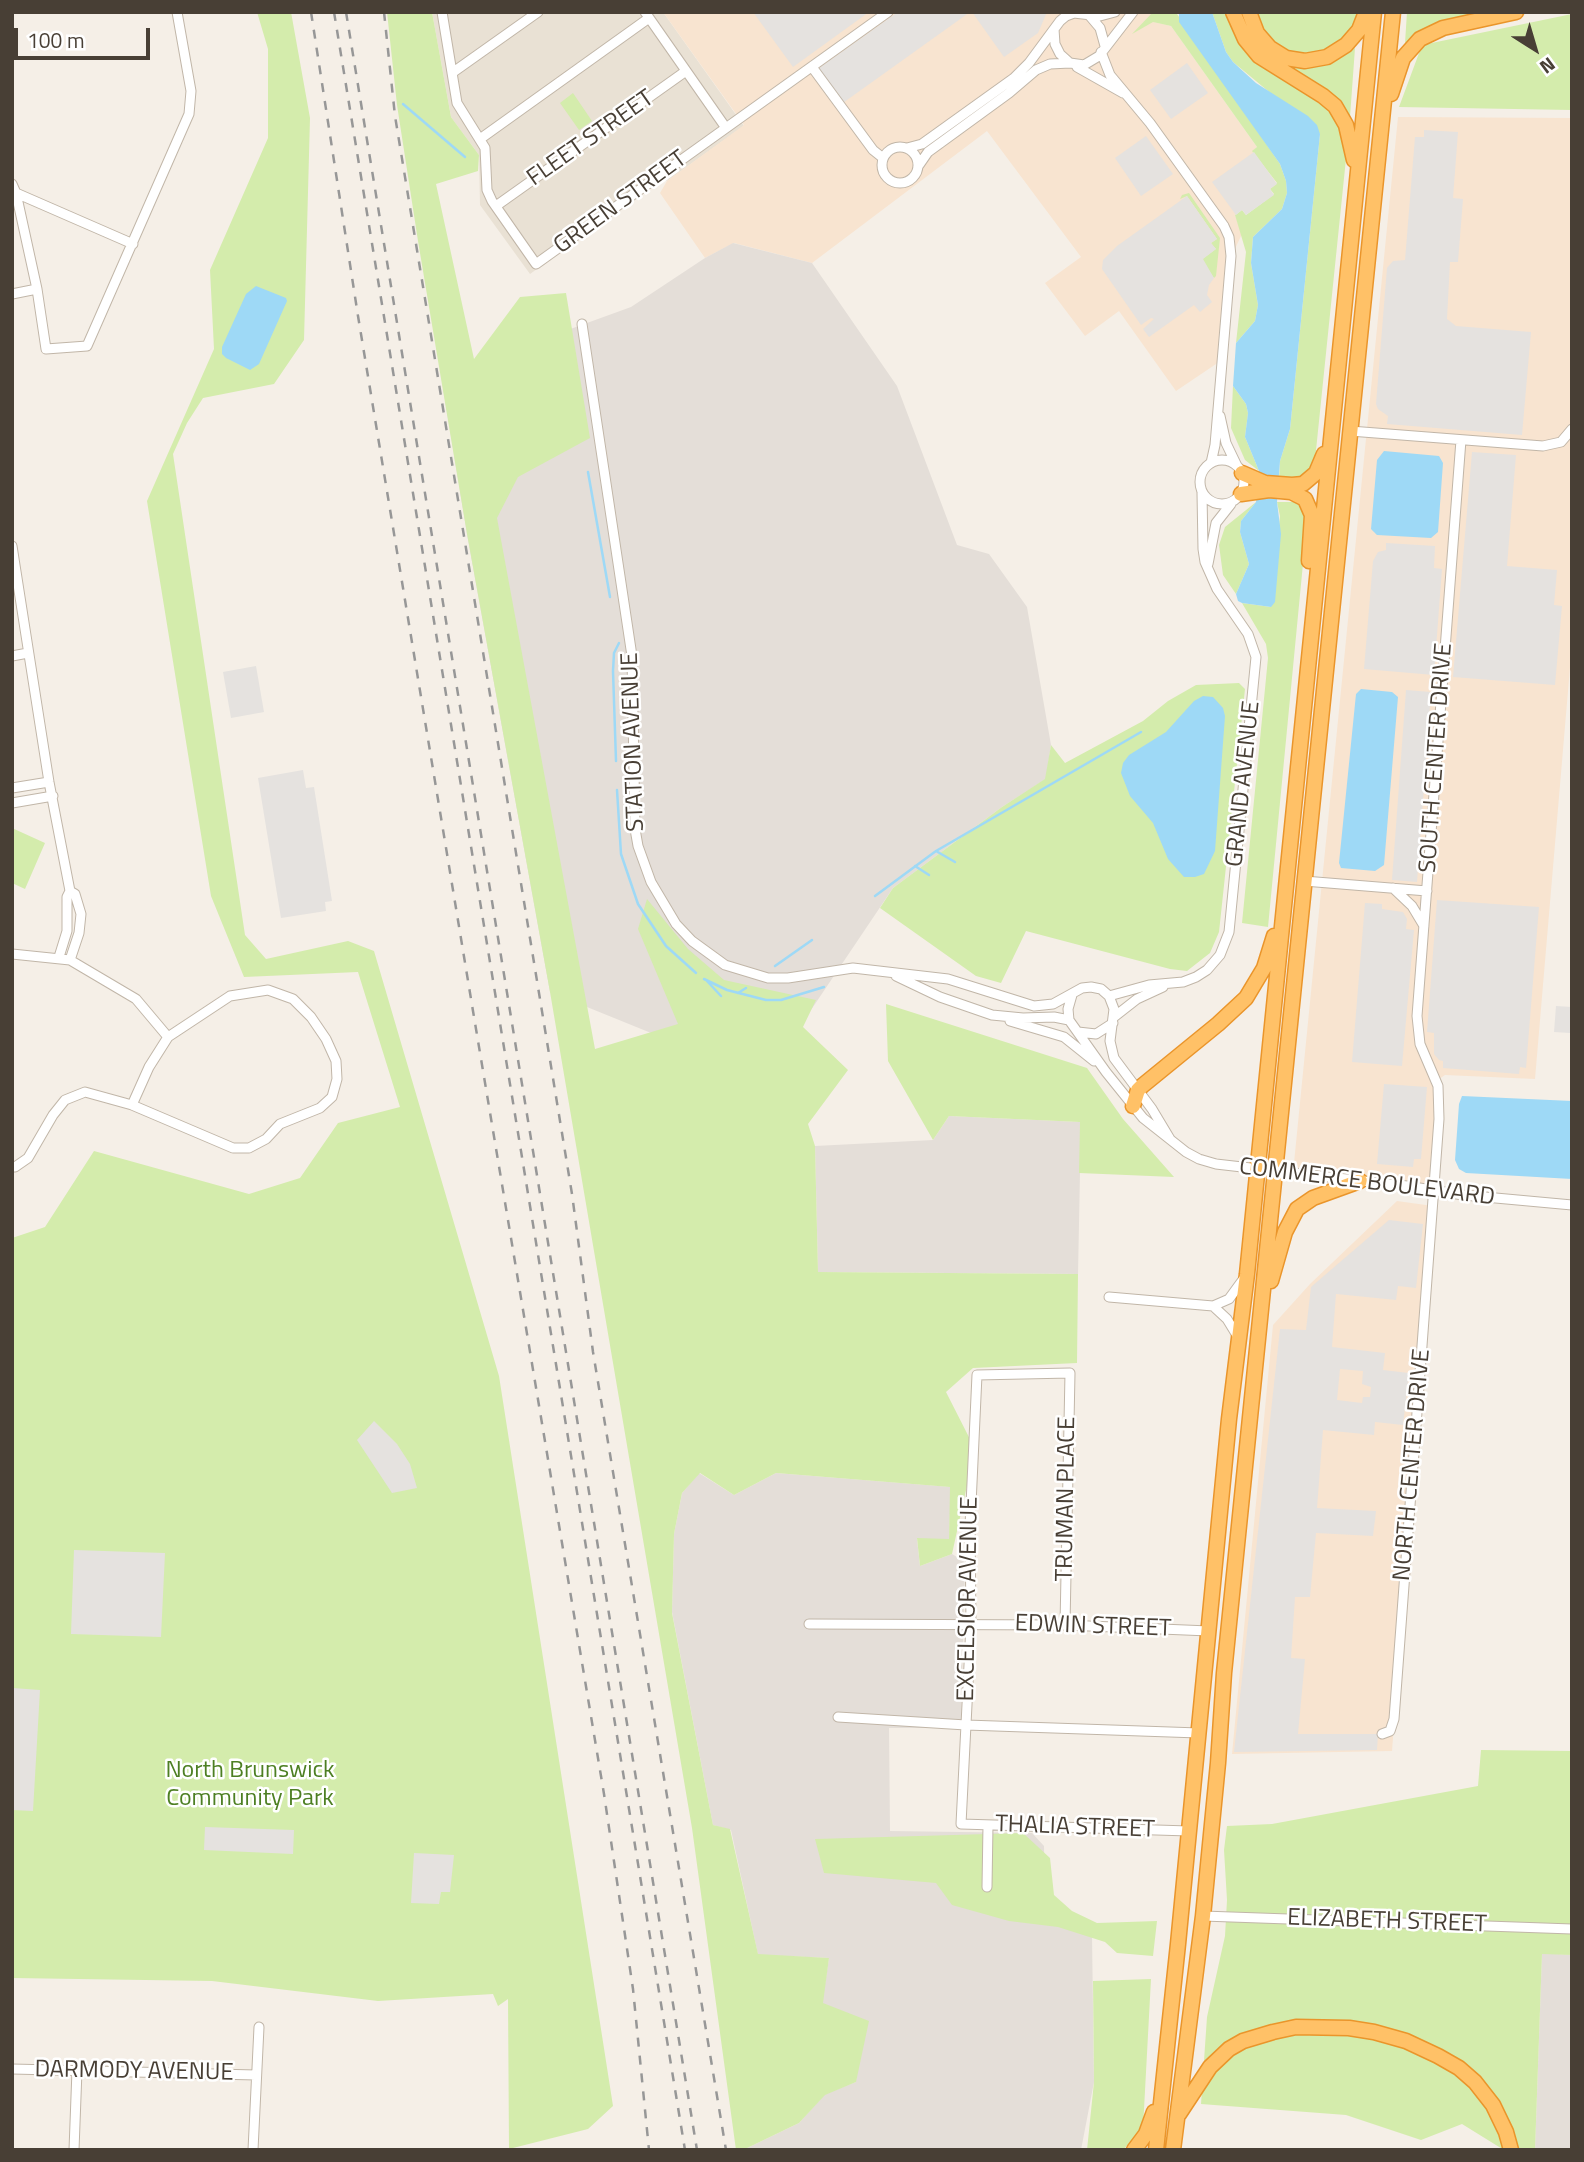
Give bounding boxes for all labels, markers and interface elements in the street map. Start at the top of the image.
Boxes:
scale bar [18,14,154,58]
north arrow [1500,14,1570,84]
text: 100 m [27,24,84,56]
text: N [1534,51,1562,82]
street label: FLEET STREET [522,85,660,193]
street label: GREEN STREET [549,145,693,261]
street label: SOUTH CENTER DRIVE [1415,642,1459,874]
street label: STATION AVENUE [616,652,652,832]
street label: GRAND AVENUE [1221,700,1267,868]
street label: COMMERCE BOULEVARD [1238,1153,1496,1213]
street label: NORTH CENTER DRIVE [1389,1348,1437,1582]
street label: TRUMAN PLACE [1051,1416,1083,1582]
street label: EXCELSIOR AVENUE [953,1496,985,1702]
street label: EDWIN STREET [1014,1610,1172,1644]
park label: North Brunswick Community Park [166,1757,334,1813]
street label: THALIA STREET [995,1811,1155,1845]
street label: ELIZABETH STREET [1287,1904,1487,1940]
street label: DARMODY AVENUE [34,2056,234,2088]

